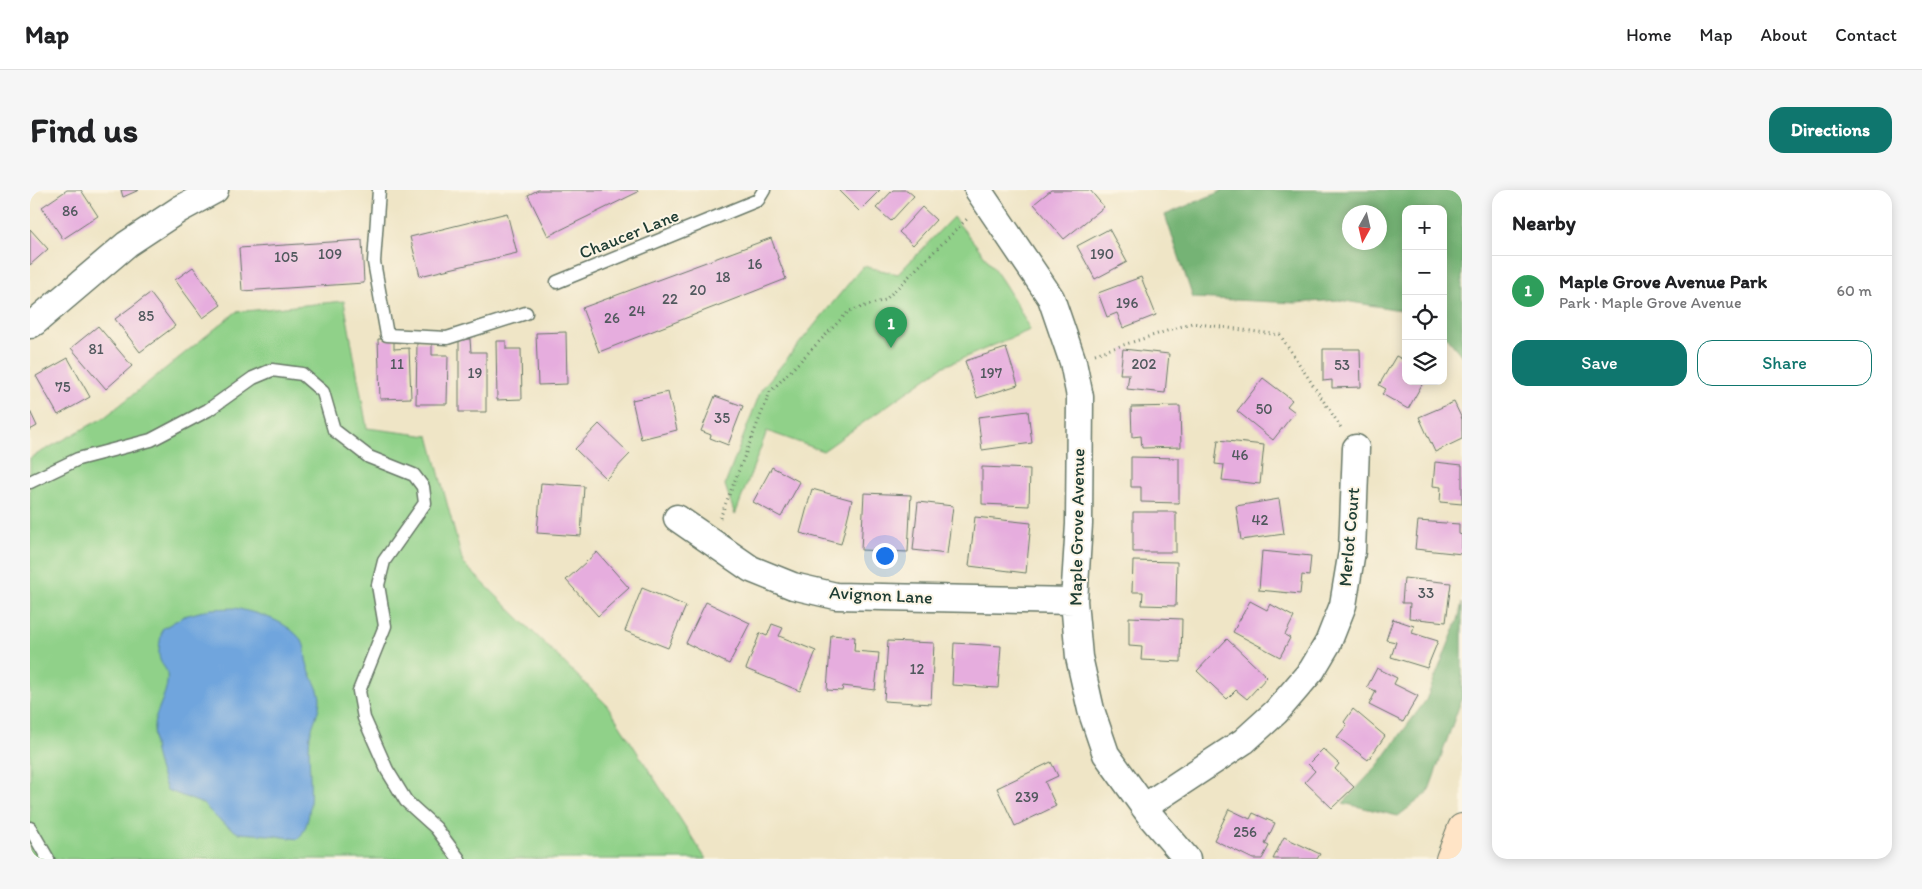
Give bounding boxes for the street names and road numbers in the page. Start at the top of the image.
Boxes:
street label: Chaucer Lane [576,204,682,264]
street label: Maple Grove Avenue [1065,448,1089,606]
street label: Merlot Court [1334,486,1364,588]
street label: Avignon Lane [829,581,933,609]

